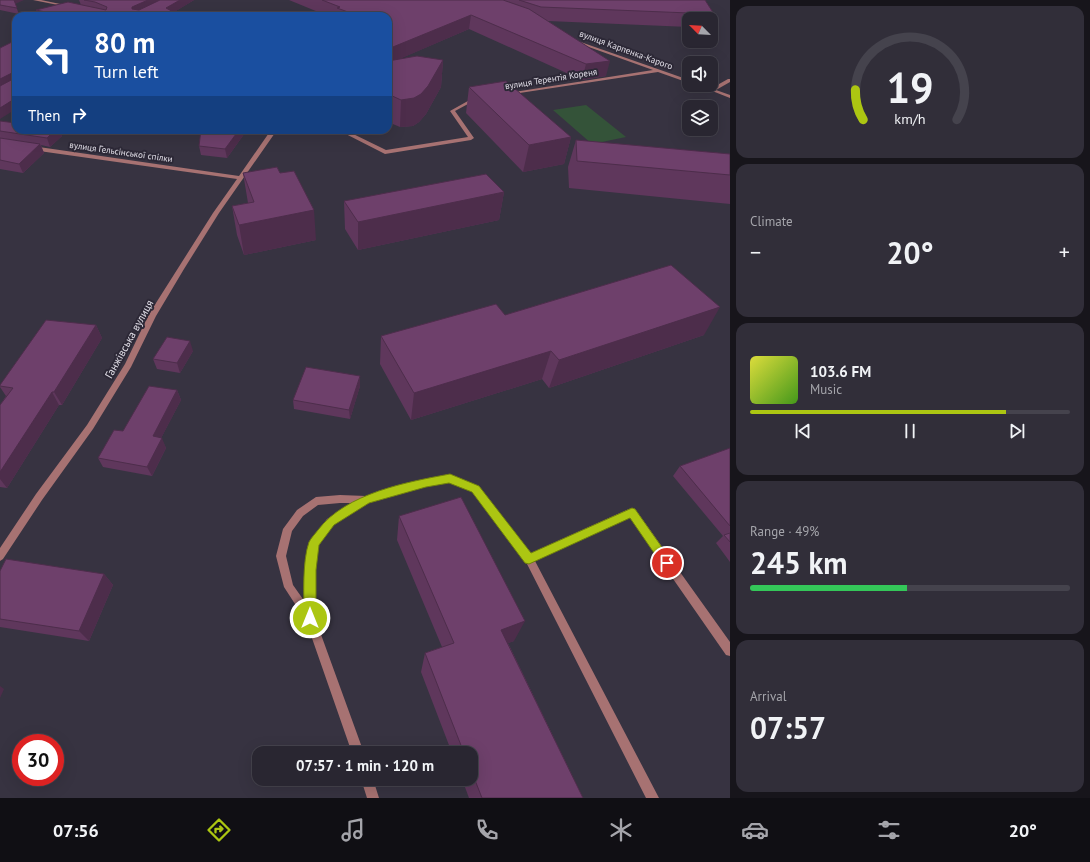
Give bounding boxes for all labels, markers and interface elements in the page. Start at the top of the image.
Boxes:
north arrow [682,12,718,48]
map controls [682,12,718,136]
text: 80 m [94,24,155,61]
icon: left [28,28,80,80]
street label: вулиця Карпенка-Карого [578,28,674,72]
button: sound [682,56,718,92]
text: Turn left [94,60,159,83]
text: 19 [886,61,934,114]
street label: вулиця Терентія Кореня [504,66,598,91]
button: layers [682,100,718,136]
icon: right [68,104,90,126]
text: Then [28,106,60,125]
text: km/h [894,109,926,128]
street label: вулиця Гельсінської спілки [69,139,173,164]
text: Climate [750,213,793,230]
text: 20° [886,233,934,272]
text: − [750,238,761,266]
text: + [1059,238,1070,266]
street label: Ганжівська вулиця [102,297,156,381]
text: 103.6 FM [810,362,871,381]
text: Music [810,381,842,398]
icon: previous [792,420,814,442]
icon: pause [899,420,921,442]
icon: next [1006,420,1028,442]
text: Range · 49% [750,523,819,540]
text: 245 km [750,543,848,582]
pin [650,546,684,580]
icon: arrive [656,552,678,574]
position arrow [289,597,331,639]
text: Arrival [750,688,786,705]
text: 07:57 [750,708,826,747]
speed limit sign: 30 [12,734,64,786]
text: 07:57 · 1 min · 120 m [296,756,434,775]
icon: directions [205,816,233,844]
icon: music [339,816,367,844]
icon: phone [473,816,501,844]
icon: climate [607,816,635,844]
icon: car [741,816,769,844]
icon: filters [875,816,903,844]
text: 07:56 [53,819,99,842]
text: 20° [1009,819,1037,842]

